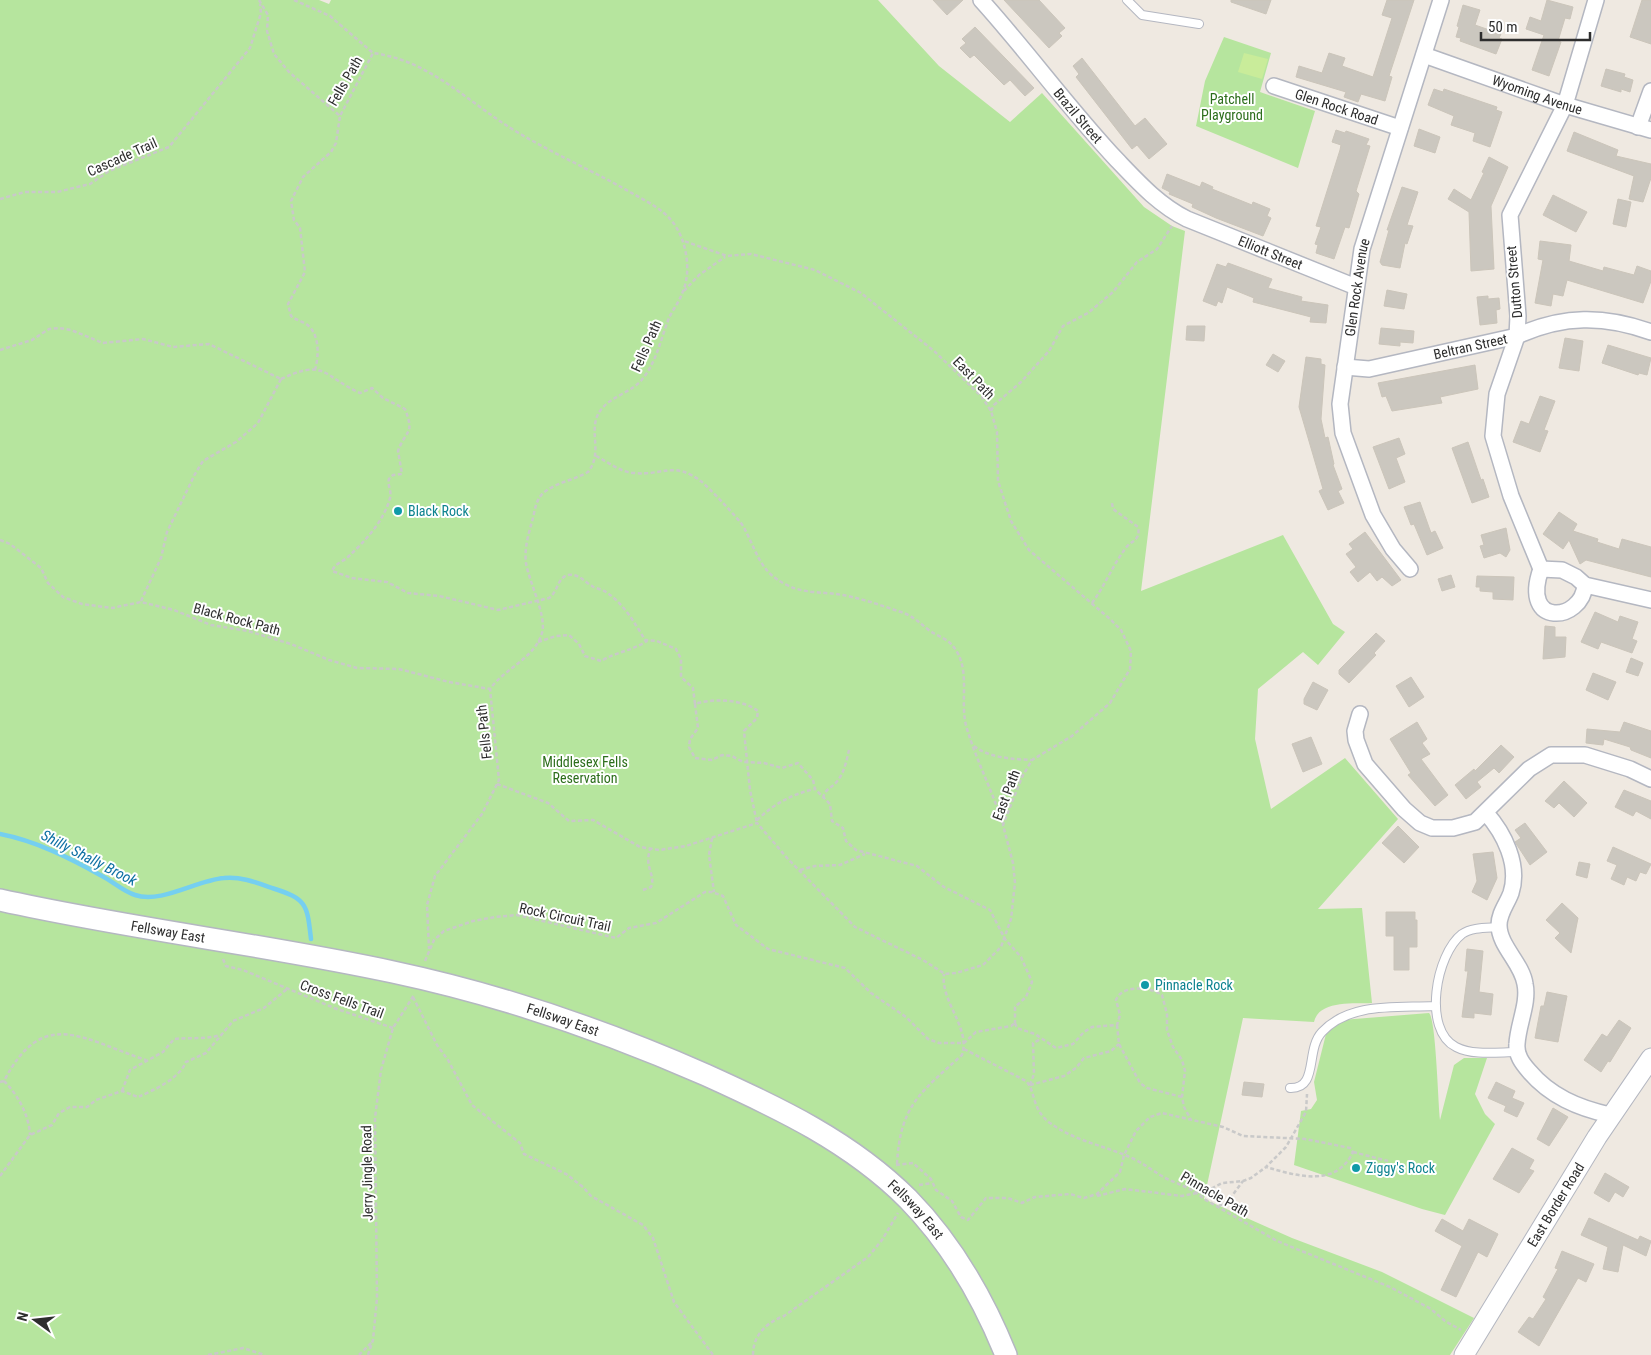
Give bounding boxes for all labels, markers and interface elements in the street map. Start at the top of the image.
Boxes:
scale bar [1481,10,1590,42]
text: 50 m [1488,18,1518,36]
street label: Fells Path [324,53,366,109]
street label: Wyoming Avenue [1490,72,1585,118]
street label: Brazil Street [1050,85,1106,146]
street label: Glen Rock Road [1293,86,1380,128]
park label: Patchell Playground [1201,91,1263,123]
street label: Cascade Trail [85,135,159,179]
street label: Elliott Street [1236,232,1305,273]
street label: Glen Rock Avenue [1342,236,1373,337]
street label: Dutton Street [1503,245,1525,319]
street label: Fells Path [628,318,664,374]
street label: Beltran Street [1432,330,1509,362]
street label: East Path [950,353,998,403]
place label: Black Rock [408,503,469,519]
marker: Black Rock [392,505,404,517]
street label: Black Rock Path [192,600,282,638]
street label: Fells Path [473,704,495,760]
park label: Middlesex Fells Reservation [542,754,628,786]
street label: East Path [989,768,1023,822]
water label: Shilly Shally Brook [38,826,140,890]
street label: Rock Circuit Trail [518,899,612,935]
street label: Fellsway East [130,917,206,946]
street label: Cross Fells Trail [298,976,386,1022]
place label: Pinnacle Rock [1155,977,1234,993]
marker: Pinnacle Rock [1139,979,1151,991]
street label: Fellsway East [525,1000,601,1039]
street label: Jerry Jingle Road [358,1125,376,1221]
place label: Ziggy's Rock [1366,1160,1436,1176]
street label: East Border Road [1524,1160,1587,1250]
marker: Ziggy's Rock [1350,1162,1362,1174]
street label: Pinnacle Path [1178,1168,1252,1220]
street label: Fellsway East [885,1176,947,1242]
north arrow [10,1295,60,1345]
text: N [14,1310,31,1323]

